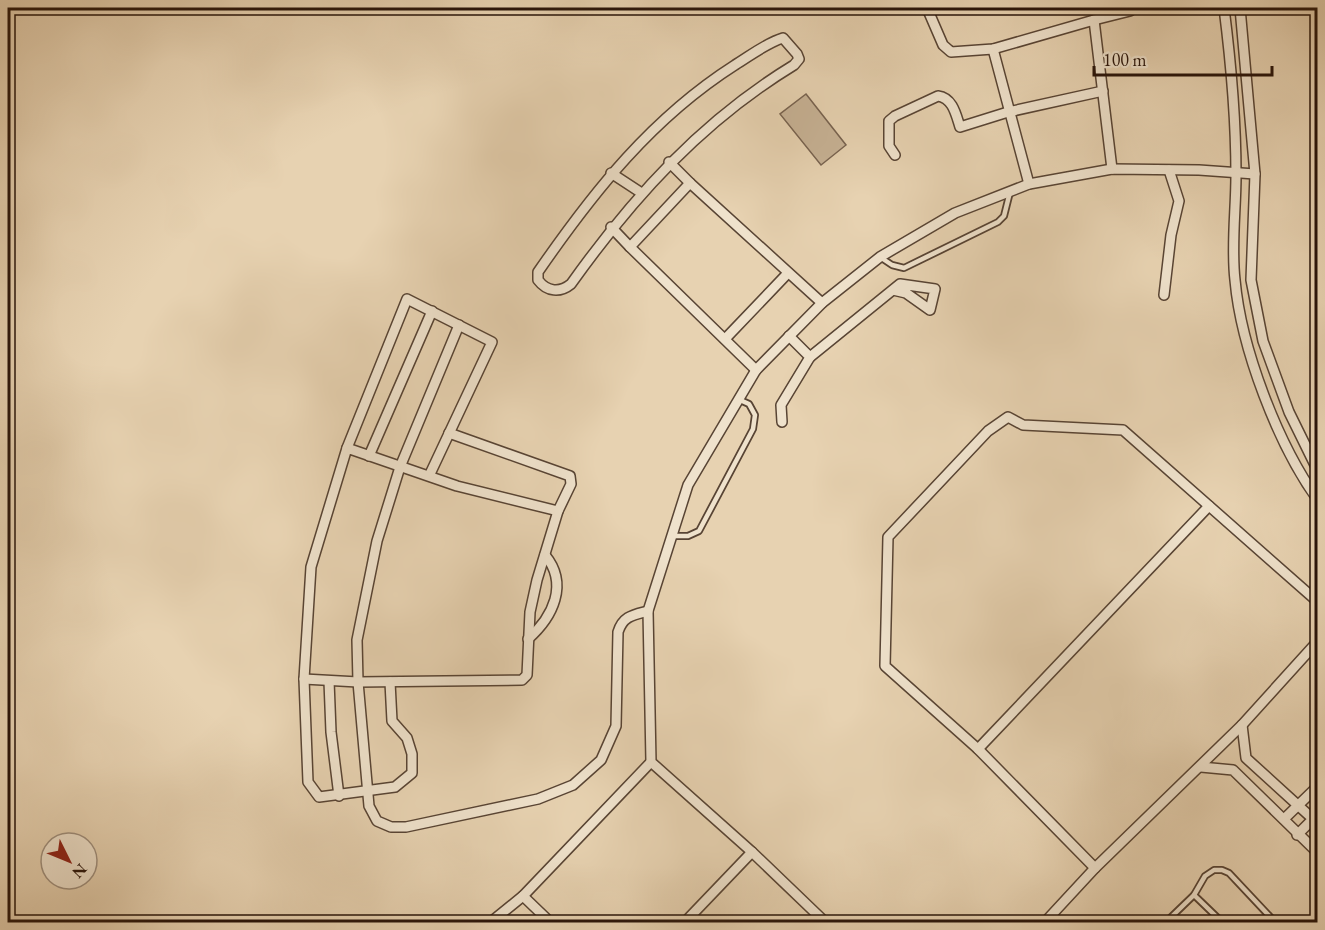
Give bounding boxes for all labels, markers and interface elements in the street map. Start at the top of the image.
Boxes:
scale bar [1094,39,1272,77]
text: 100 m [1103,48,1147,71]
north arrow [39,831,99,891]
text: N [67,859,92,883]

